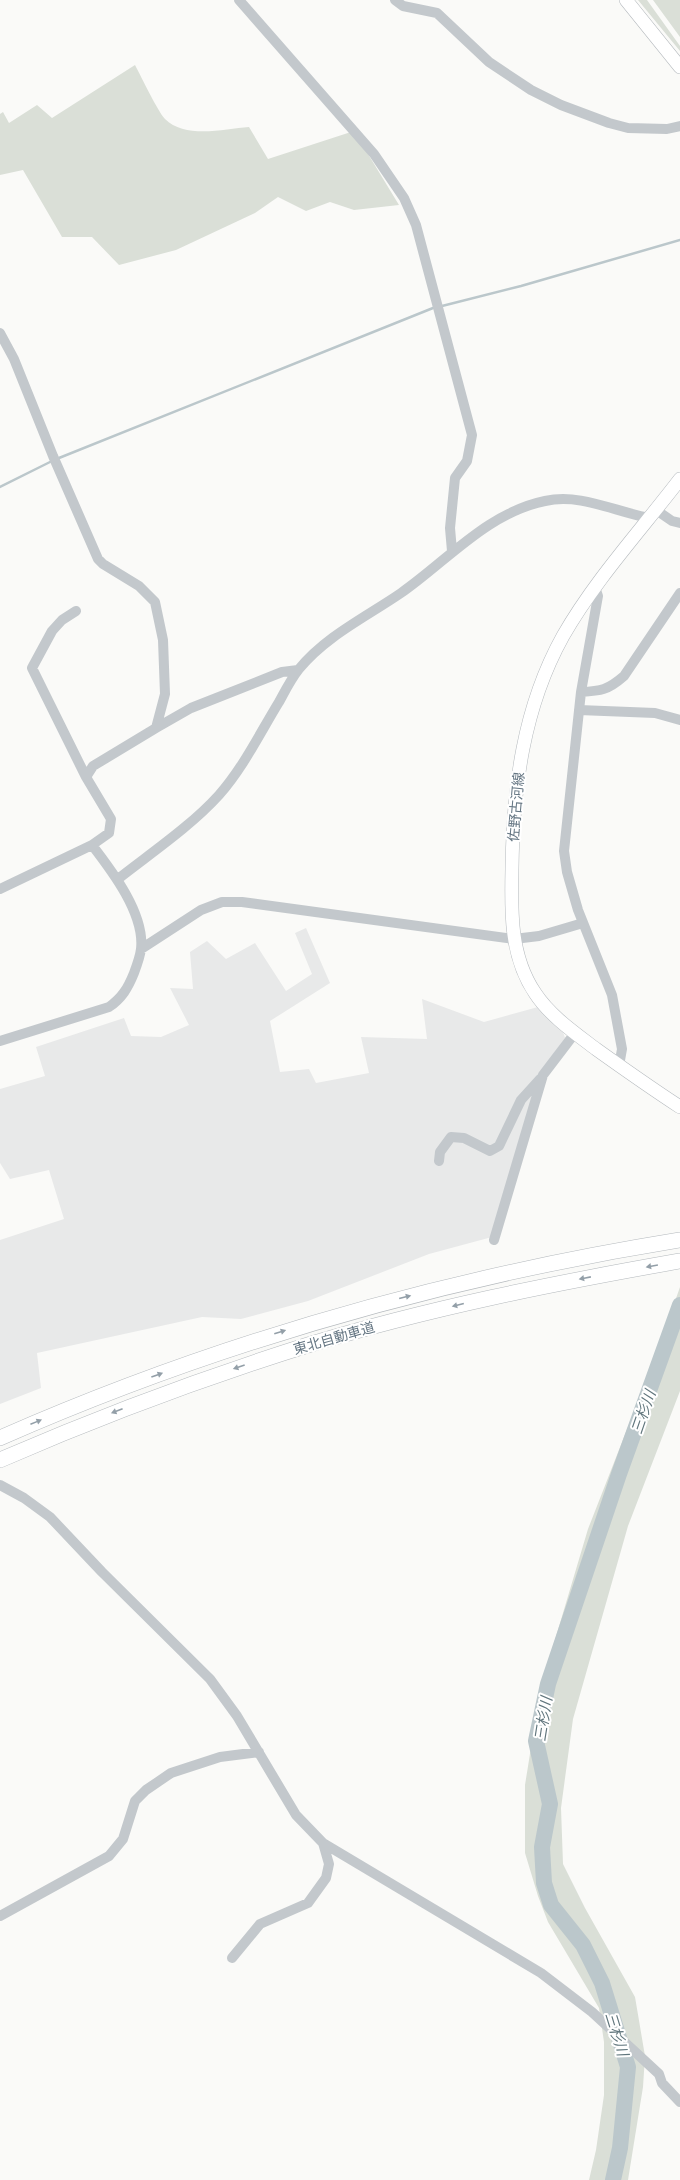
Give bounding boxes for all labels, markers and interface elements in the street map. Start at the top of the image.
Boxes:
street label: 佐野古河線 [504,771,528,843]
one-way arrow [646,1263,658,1269]
one-way arrow [579,1275,591,1281]
one-way arrow [399,1294,411,1300]
one-way arrow [452,1303,464,1309]
street label: 東北自動車道 [291,1318,377,1358]
one-way arrow [274,1329,286,1335]
one-way arrow [233,1365,245,1371]
one-way arrow [151,1371,163,1377]
water label: 三杉川 [627,1386,660,1436]
one-way arrow [110,1409,122,1415]
one-way arrow [30,1419,42,1425]
water label: 三杉川 [530,1693,556,1743]
water label: 三杉川 [601,2010,633,2060]

